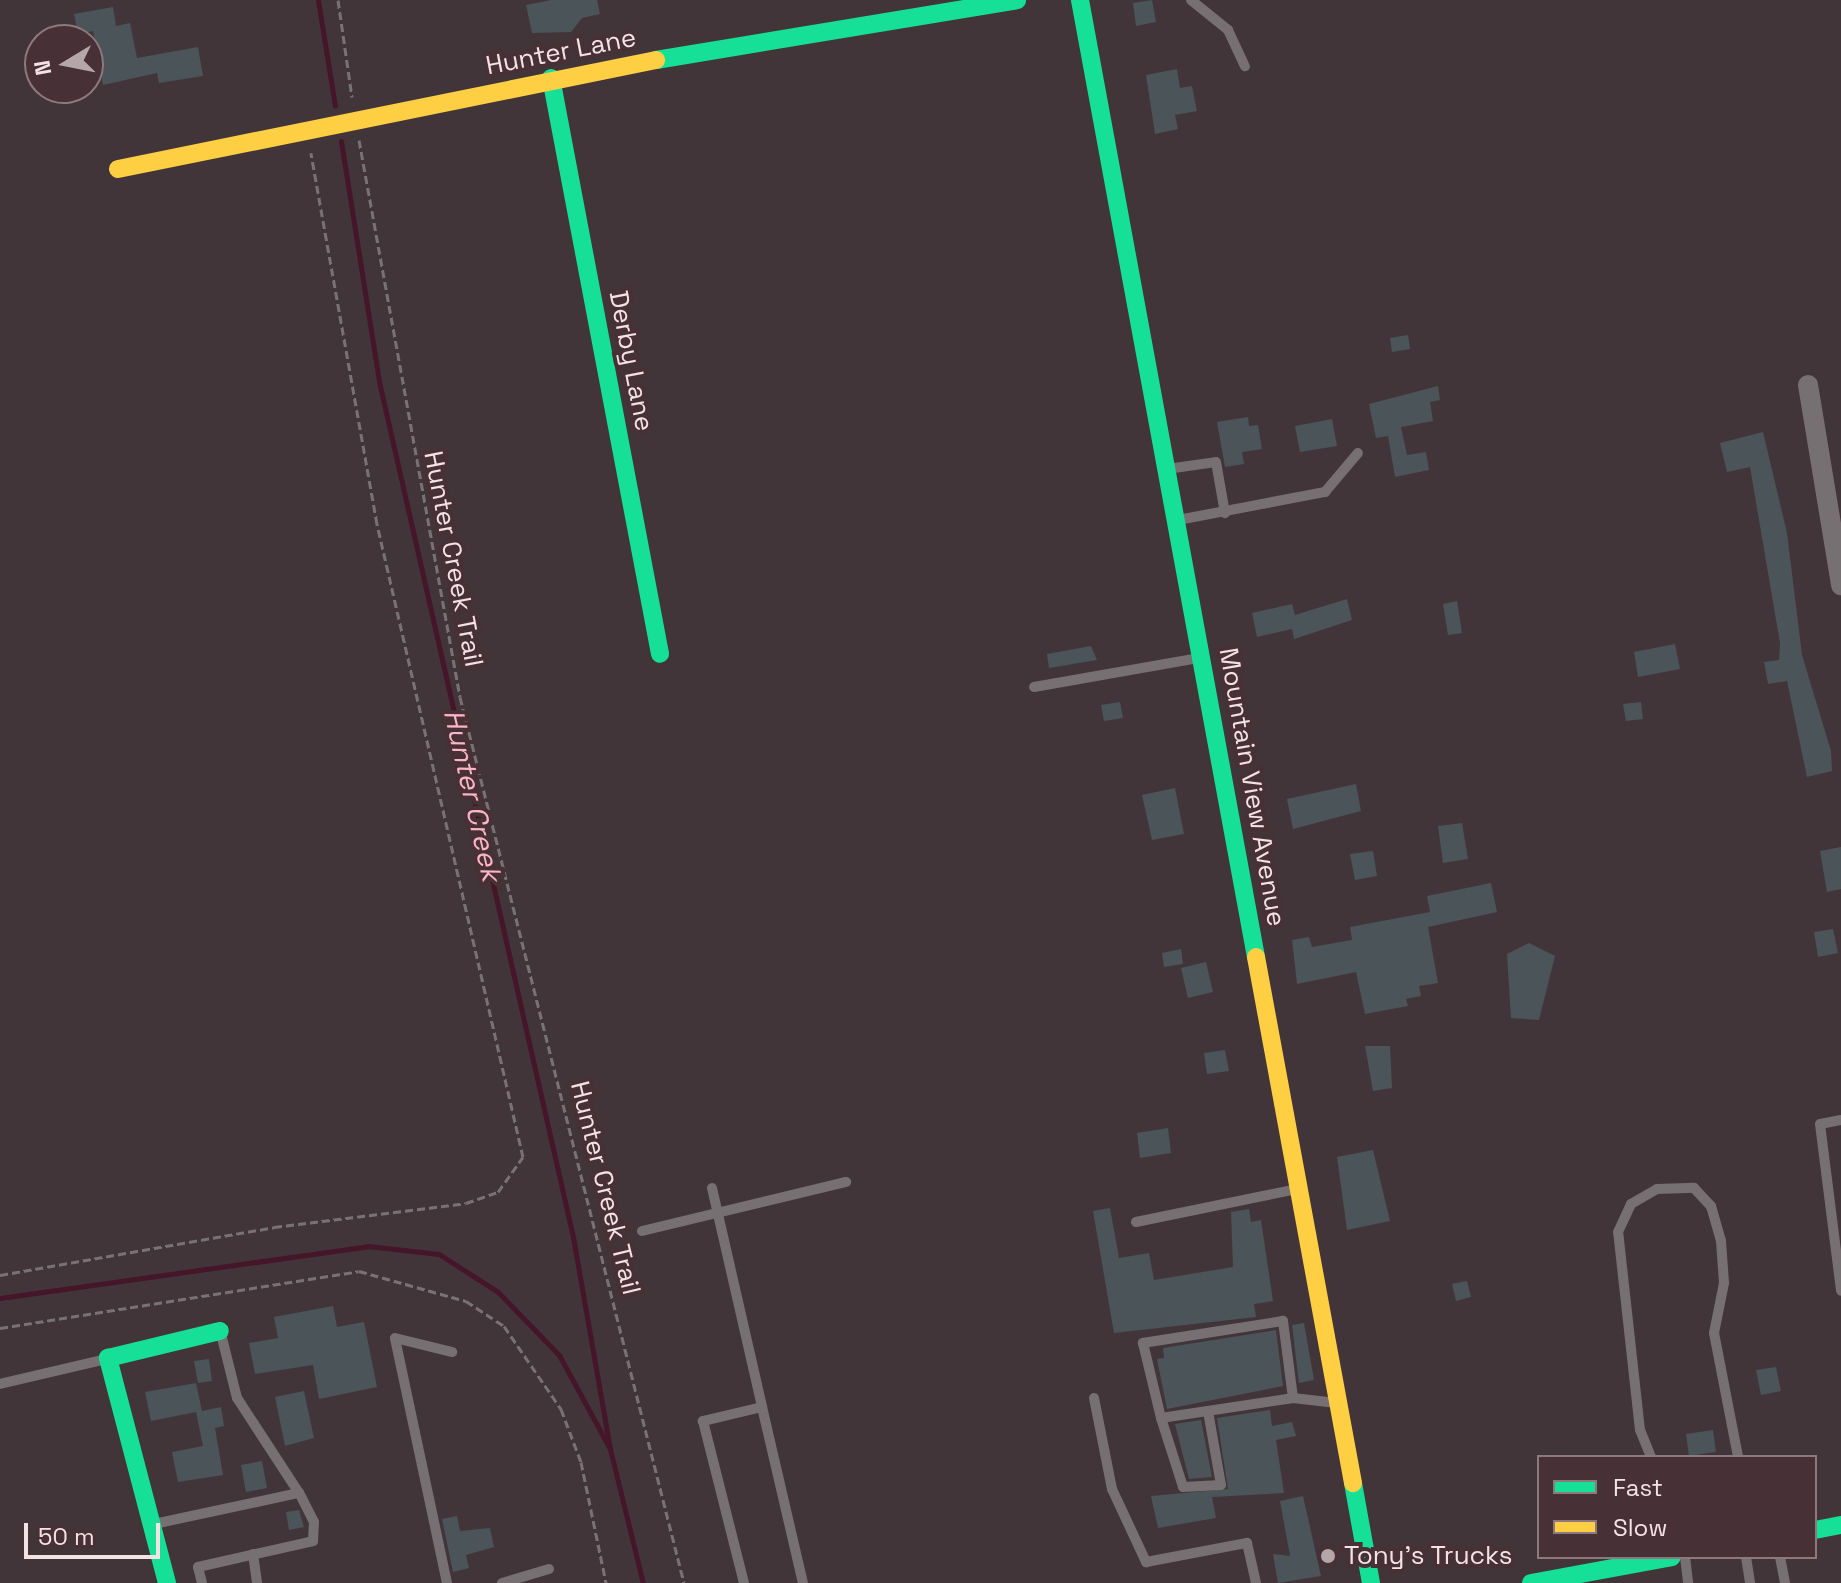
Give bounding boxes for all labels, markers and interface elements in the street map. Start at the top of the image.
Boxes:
street label: Hunter Lane [483,22,639,82]
north arrow [24,24,104,104]
text: N [27,58,57,78]
street label: Derby Lane [602,288,660,434]
street label: Hunter Creek Trail [417,448,489,670]
street label: Mountain View Avenue [1212,645,1292,929]
water label: Hunter Creek [437,706,509,884]
street label: Hunter Creek Trail [563,1078,647,1298]
legend [1537,1455,1817,1559]
text: Fast [1613,1472,1663,1503]
scale bar [28,1507,164,1557]
text: Slow [1613,1512,1667,1543]
text: 50 m [38,1521,95,1552]
place label: Tony's Trucks [1344,1540,1513,1572]
marker: Tony's Trucks [1319,1547,1337,1565]

